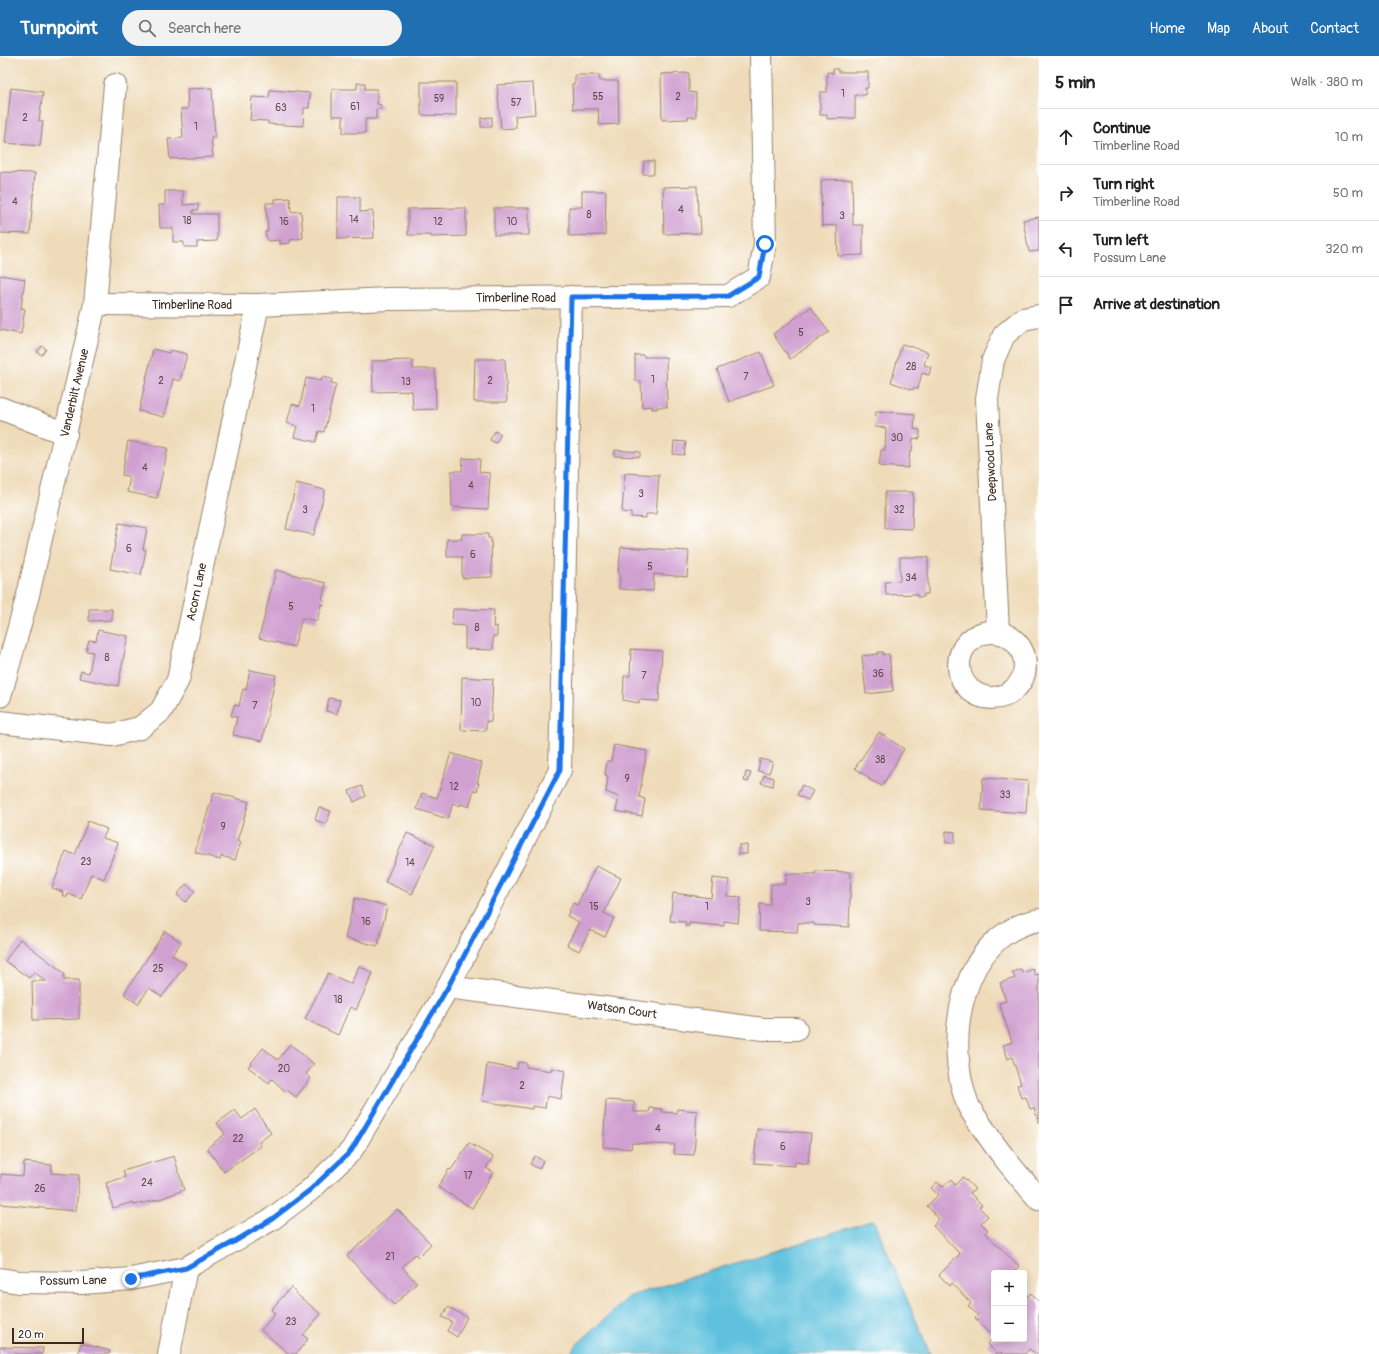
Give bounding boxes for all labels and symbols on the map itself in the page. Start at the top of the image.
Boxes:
house number: 1 [841,88,845,100]
house number: 55 [593,91,603,103]
house number: 2 [675,91,681,103]
house number: 59 [434,93,444,105]
house number: 57 [511,97,522,109]
house number: 61 [350,101,360,113]
house number: 63 [275,102,287,114]
house number: 2 [22,112,28,124]
house number: 1 [194,121,198,133]
house number: 4 [12,196,18,208]
house number: 4 [678,204,684,216]
house number: 8 [586,209,592,221]
house number: 3 [839,210,845,222]
house number: 14 [349,214,359,226]
house number: 18 [183,215,191,227]
house number: 16 [279,216,289,228]
house number: 12 [433,216,443,228]
house number: 10 [507,216,518,228]
route start [756,235,774,253]
street label: Timberline Road [476,291,556,306]
street label: Timberline Road [152,298,232,313]
house number: 5 [798,327,804,339]
street label: Vanderbilt Avenue [57,347,93,439]
house number: 28 [906,361,916,373]
house number: 7 [743,371,749,383]
house number: 1 [651,374,655,386]
house number: 2 [158,375,164,387]
house number: 2 [487,375,493,387]
house number: 13 [401,376,411,388]
house number: 1 [311,403,315,415]
street label: Deepwood Lane [981,422,1001,502]
house number: 30 [891,432,903,444]
house number: 4 [142,462,148,474]
house number: 4 [468,480,474,492]
house number: 3 [638,488,644,500]
house number: 3 [302,504,308,516]
house number: 32 [893,504,905,516]
house number: 6 [126,543,132,555]
house number: 6 [470,549,476,561]
house number: 5 [647,561,653,573]
street label: Acorn Lane [184,562,210,622]
house number: 34 [905,572,917,584]
house number: 5 [288,601,294,613]
house number: 8 [474,622,480,634]
house number: 8 [104,652,110,664]
house number: 36 [872,668,884,680]
house number: 7 [641,670,647,682]
house number: 10 [471,697,482,709]
house number: 7 [252,700,258,712]
house number: 38 [875,754,885,766]
house number: 9 [624,773,630,785]
house number: 12 [449,781,459,793]
house number: 33 [999,789,1011,801]
house number: 9 [220,821,226,833]
house number: 23 [81,856,92,868]
house number: 14 [405,857,415,869]
house number: 3 [805,896,811,908]
house number: 15 [589,901,599,913]
house number: 1 [705,901,709,913]
house number: 16 [361,916,371,928]
house number: 25 [152,963,164,975]
house number: 18 [334,994,342,1006]
street label: Watson Court [586,998,658,1022]
house number: 20 [278,1063,290,1075]
house number: 2 [519,1080,525,1092]
house number: 4 [655,1123,661,1135]
house number: 22 [232,1133,244,1145]
house number: 6 [780,1141,786,1153]
house number: 17 [463,1170,473,1182]
house number: 24 [141,1177,153,1189]
house number: 26 [34,1183,46,1195]
house number: 21 [385,1251,395,1263]
route end [122,1270,140,1288]
street label: Possum Lane [39,1273,107,1289]
house number: 23 [286,1316,297,1328]
scale bar [12,1326,84,1345]

